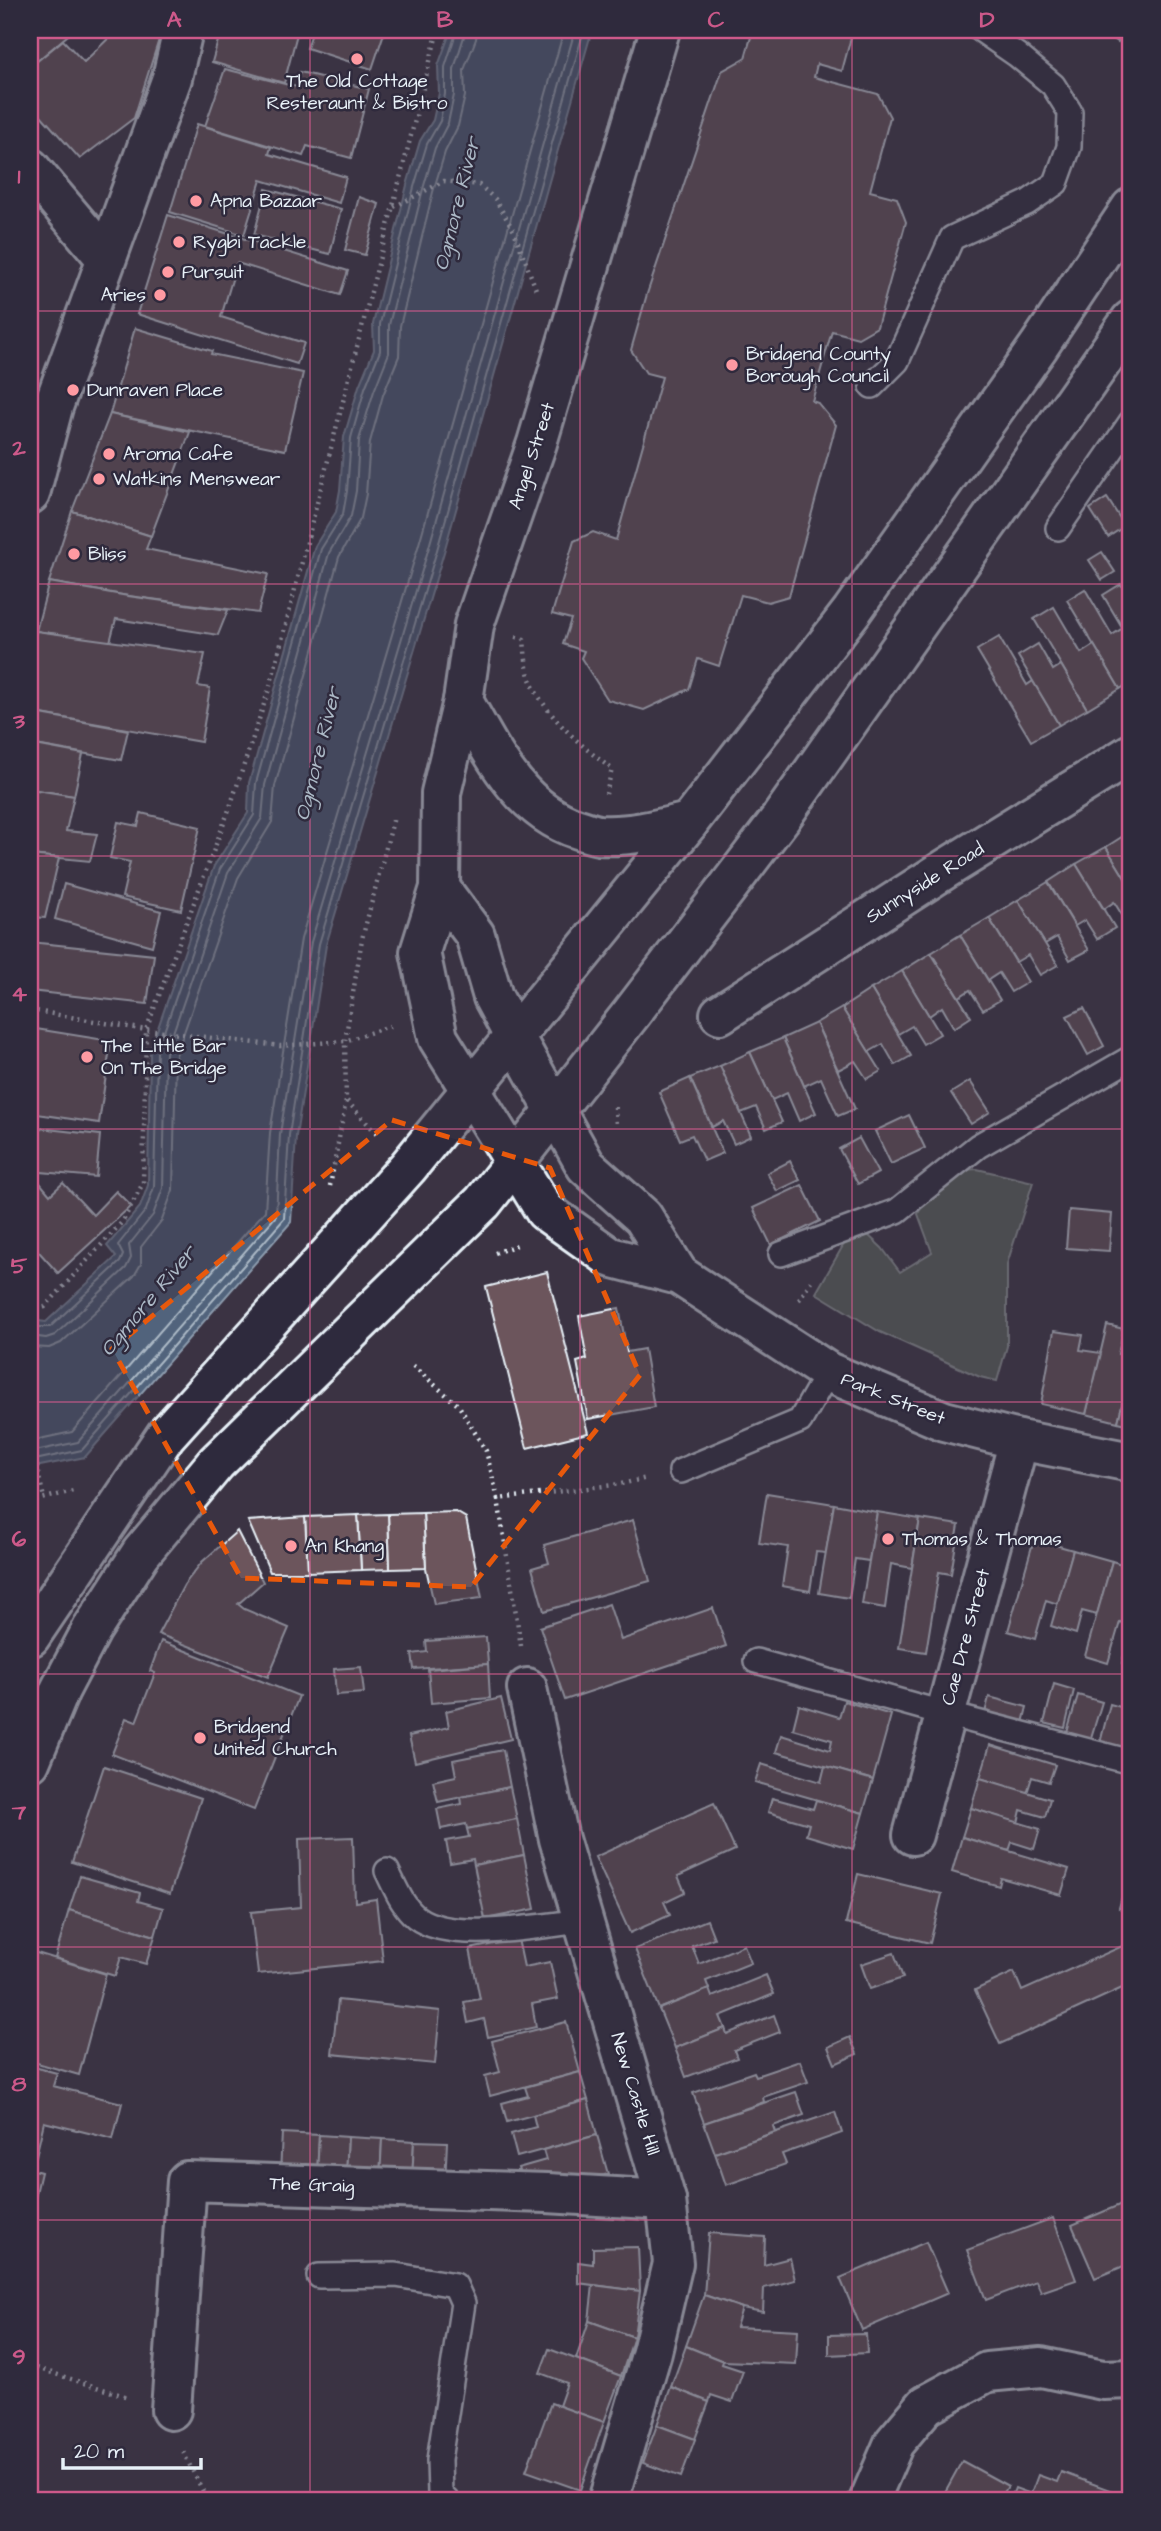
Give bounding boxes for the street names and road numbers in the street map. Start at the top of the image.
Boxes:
street label: Angel Street [502,399,563,513]
street label: Sunnyside Road [861,836,990,931]
street label: Park Street [837,1366,949,1432]
street label: Cae Dre Street [935,1565,997,1708]
street label: New Castle Hill [604,2029,666,2159]
street label: The Graig [269,2170,355,2201]

